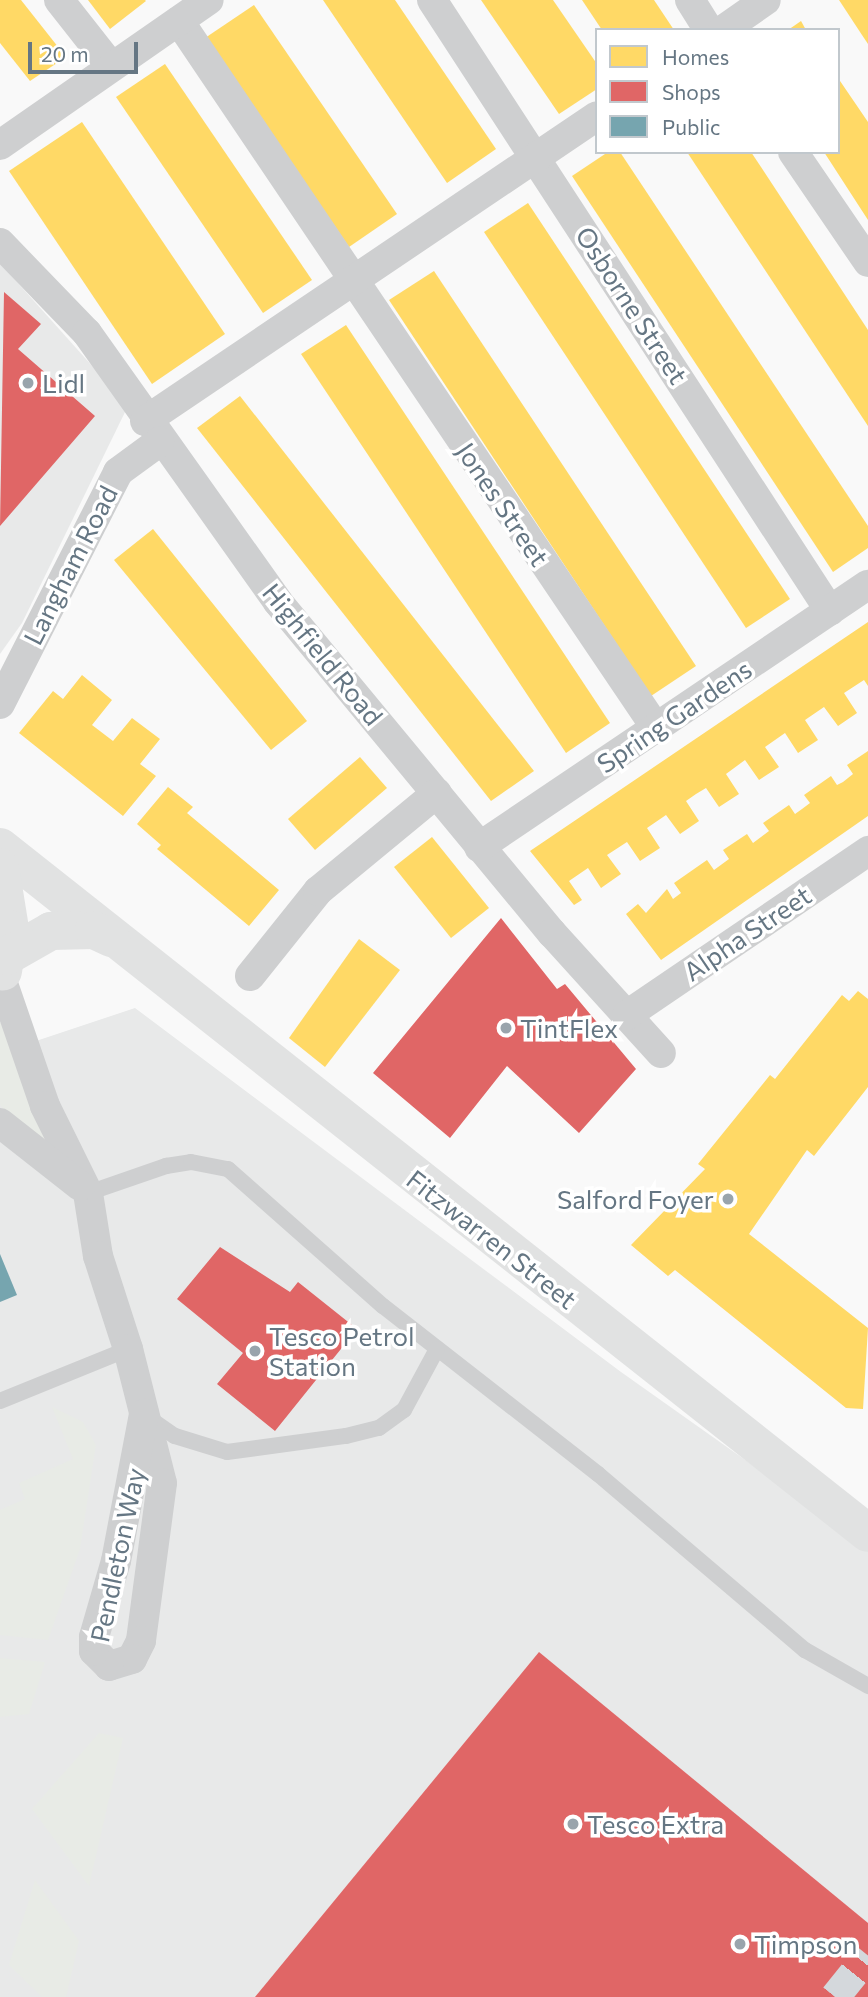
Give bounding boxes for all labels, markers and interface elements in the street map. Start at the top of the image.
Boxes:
scale bar [32,28,142,72]
legend [595,28,840,154]
text: 20 m [41,41,89,66]
text: Homes [662,44,729,69]
text: Shops [662,79,721,104]
text: Public [662,114,720,139]
street label: Osborne Street [570,220,694,390]
place label: Lidl [42,367,85,399]
marker: Lidl [20,375,36,391]
street label: Jones Street [450,436,556,572]
street label: Langham Road [17,480,123,650]
street label: Highfield Road [256,577,390,731]
street label: Spring Gardens [591,653,757,779]
street label: Alpha Street [677,879,817,987]
place label: TintFlex [520,1012,618,1044]
marker: TintFlex [498,1020,514,1036]
street label: Fitzwarren Street [401,1163,583,1315]
place label: Salford Foyer [557,1183,714,1215]
marker: Salford Foyer [720,1191,736,1207]
place label: Tesco Petrol Station [269,1320,415,1382]
marker: Tesco Petrol Station [247,1343,263,1359]
street label: Pendleton Way [83,1465,151,1645]
place label: Tesco Extra [587,1808,724,1840]
marker: Tesco Extra [565,1816,581,1832]
place label: Timpson [754,1928,857,1960]
marker: Timpson [732,1936,748,1952]

